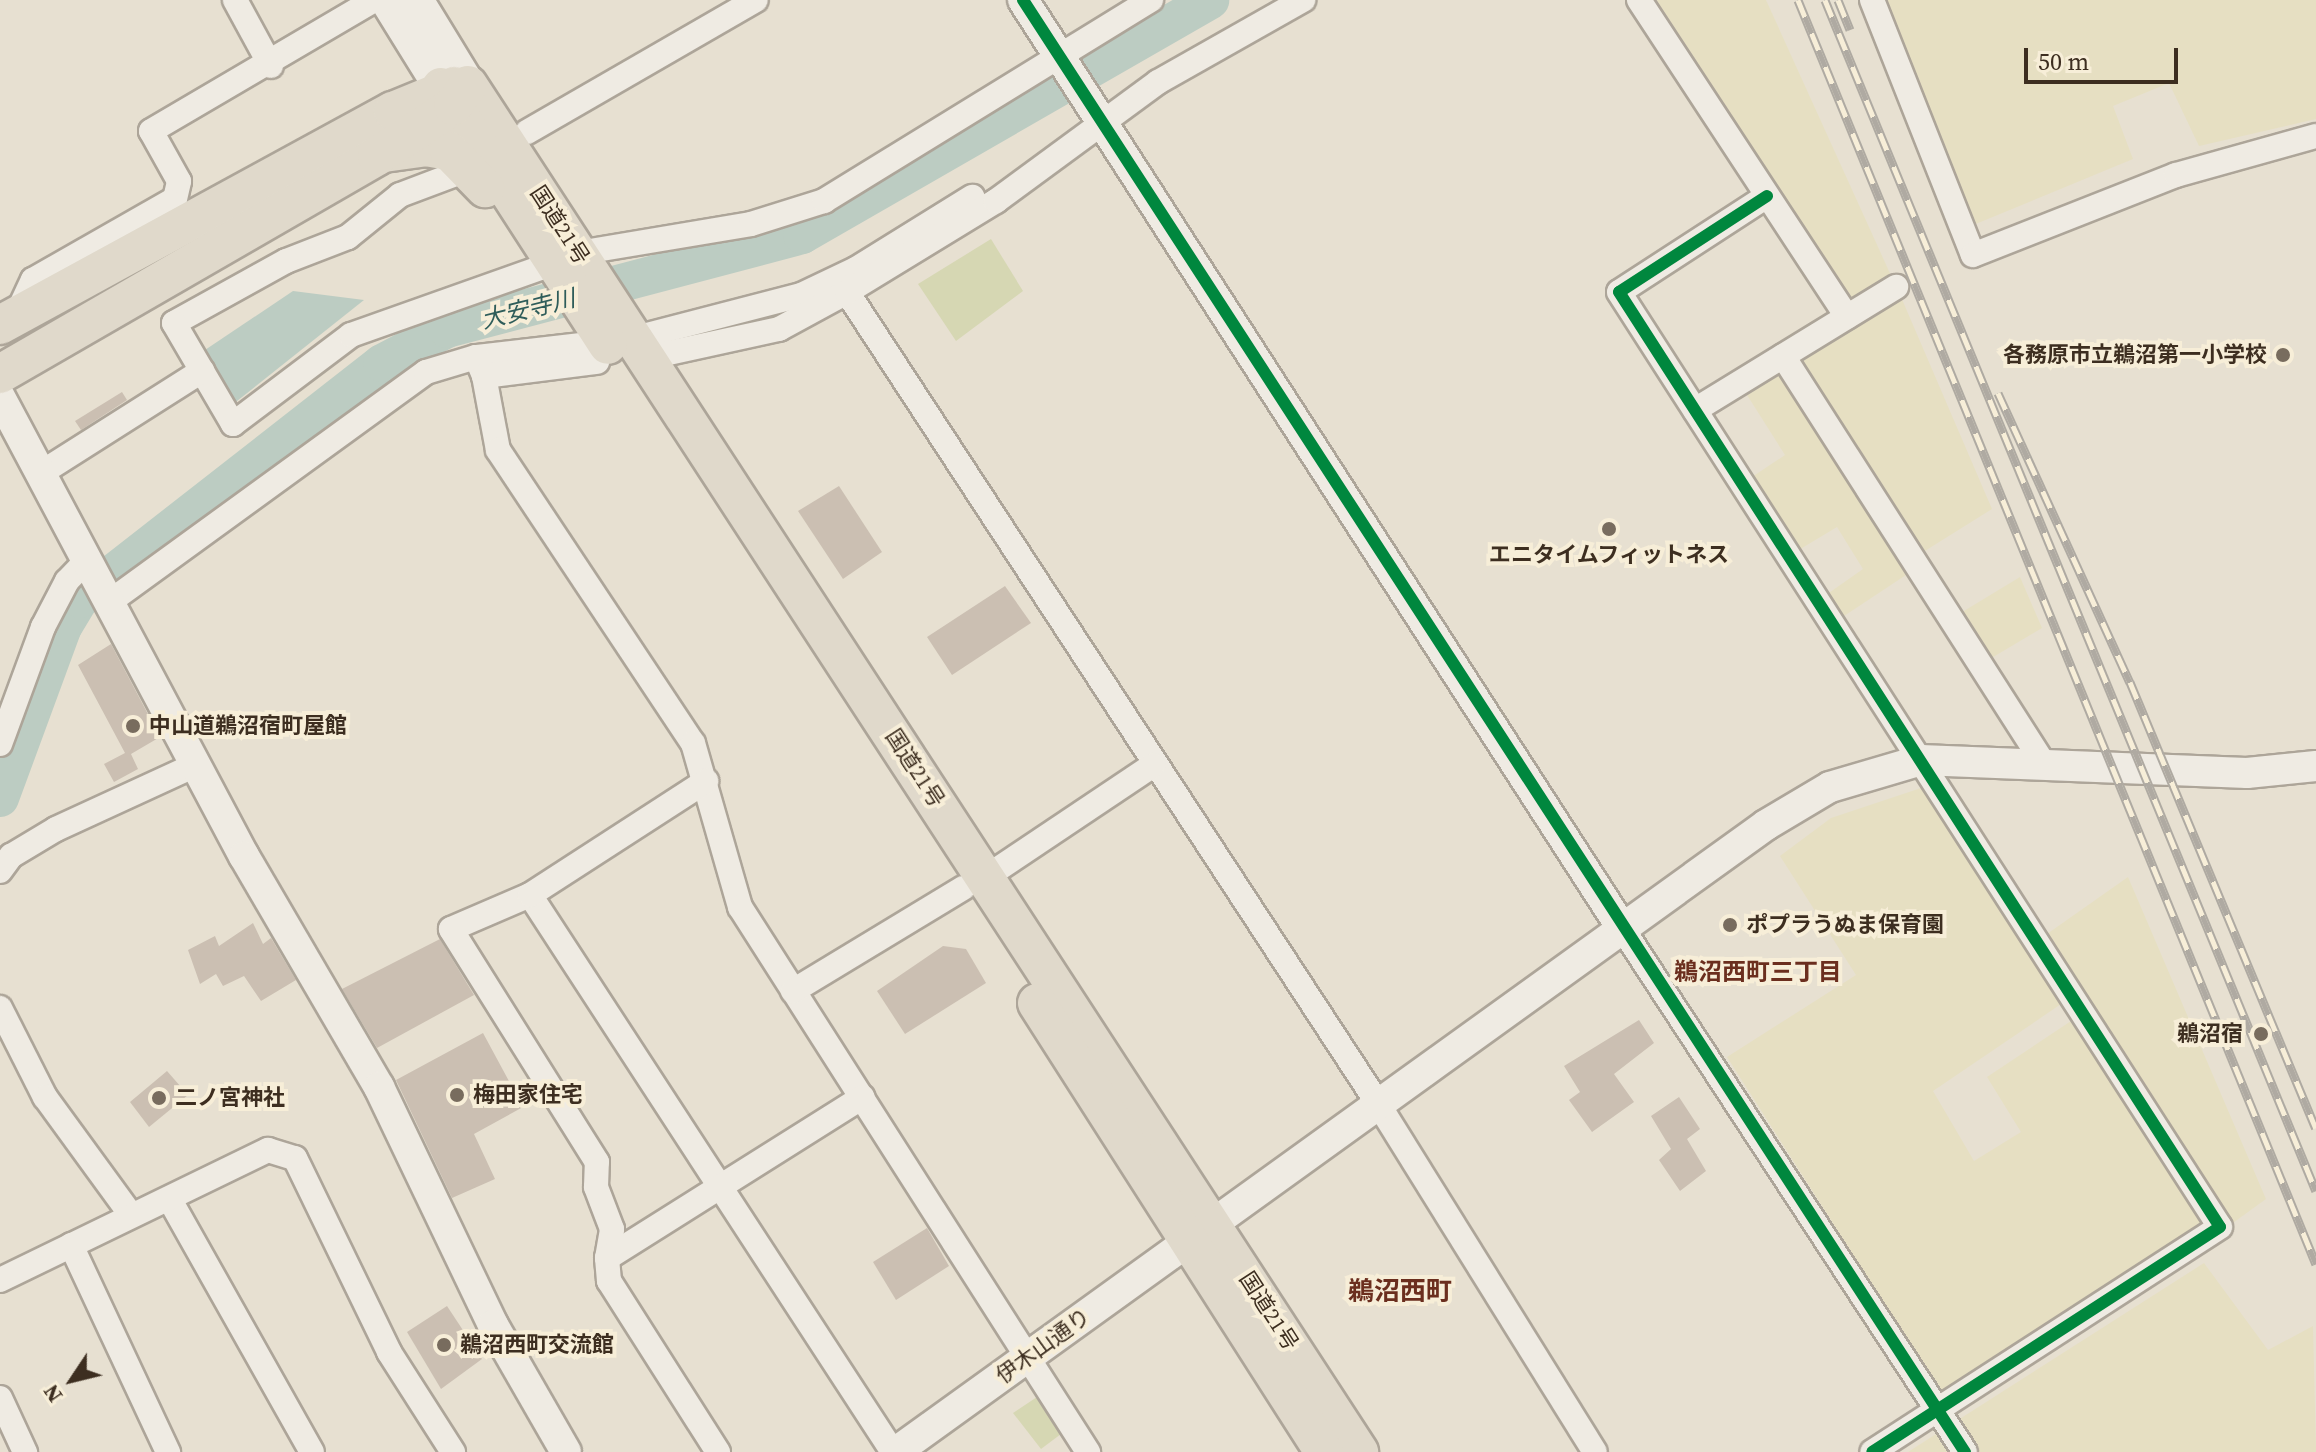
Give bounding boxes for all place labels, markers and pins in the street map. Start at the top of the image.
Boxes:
place label: 各務原市立鵜沼第一小学校 [2003,342,2267,368]
marker: 各務原市立鵜沼第一小学校 [2274,346,2292,364]
marker: エニタイムフィットネス [1600,520,1618,538]
place label: エニタイムフィットネス [1488,542,1730,568]
place label: 中山道鵜沼宿町屋館 [149,713,347,739]
marker: 中山道鵜沼宿町屋館 [124,717,142,735]
place label: ポプラうぬま保育園 [1746,912,1944,938]
marker: ポプラうぬま保育園 [1721,916,1739,934]
place label: 鵜沼宿 [2177,1021,2243,1047]
marker: 鵜沼宿 [2250,1023,2272,1045]
place label: 梅田家住宅 [473,1082,583,1108]
place label: 二ノ宮神社 [175,1085,285,1111]
marker: 梅田家住宅 [448,1086,466,1104]
marker: 二ノ宮神社 [150,1089,168,1107]
place label: 鵜沼西町交流館 [460,1332,614,1358]
marker: 鵜沼西町交流館 [435,1336,453,1354]

